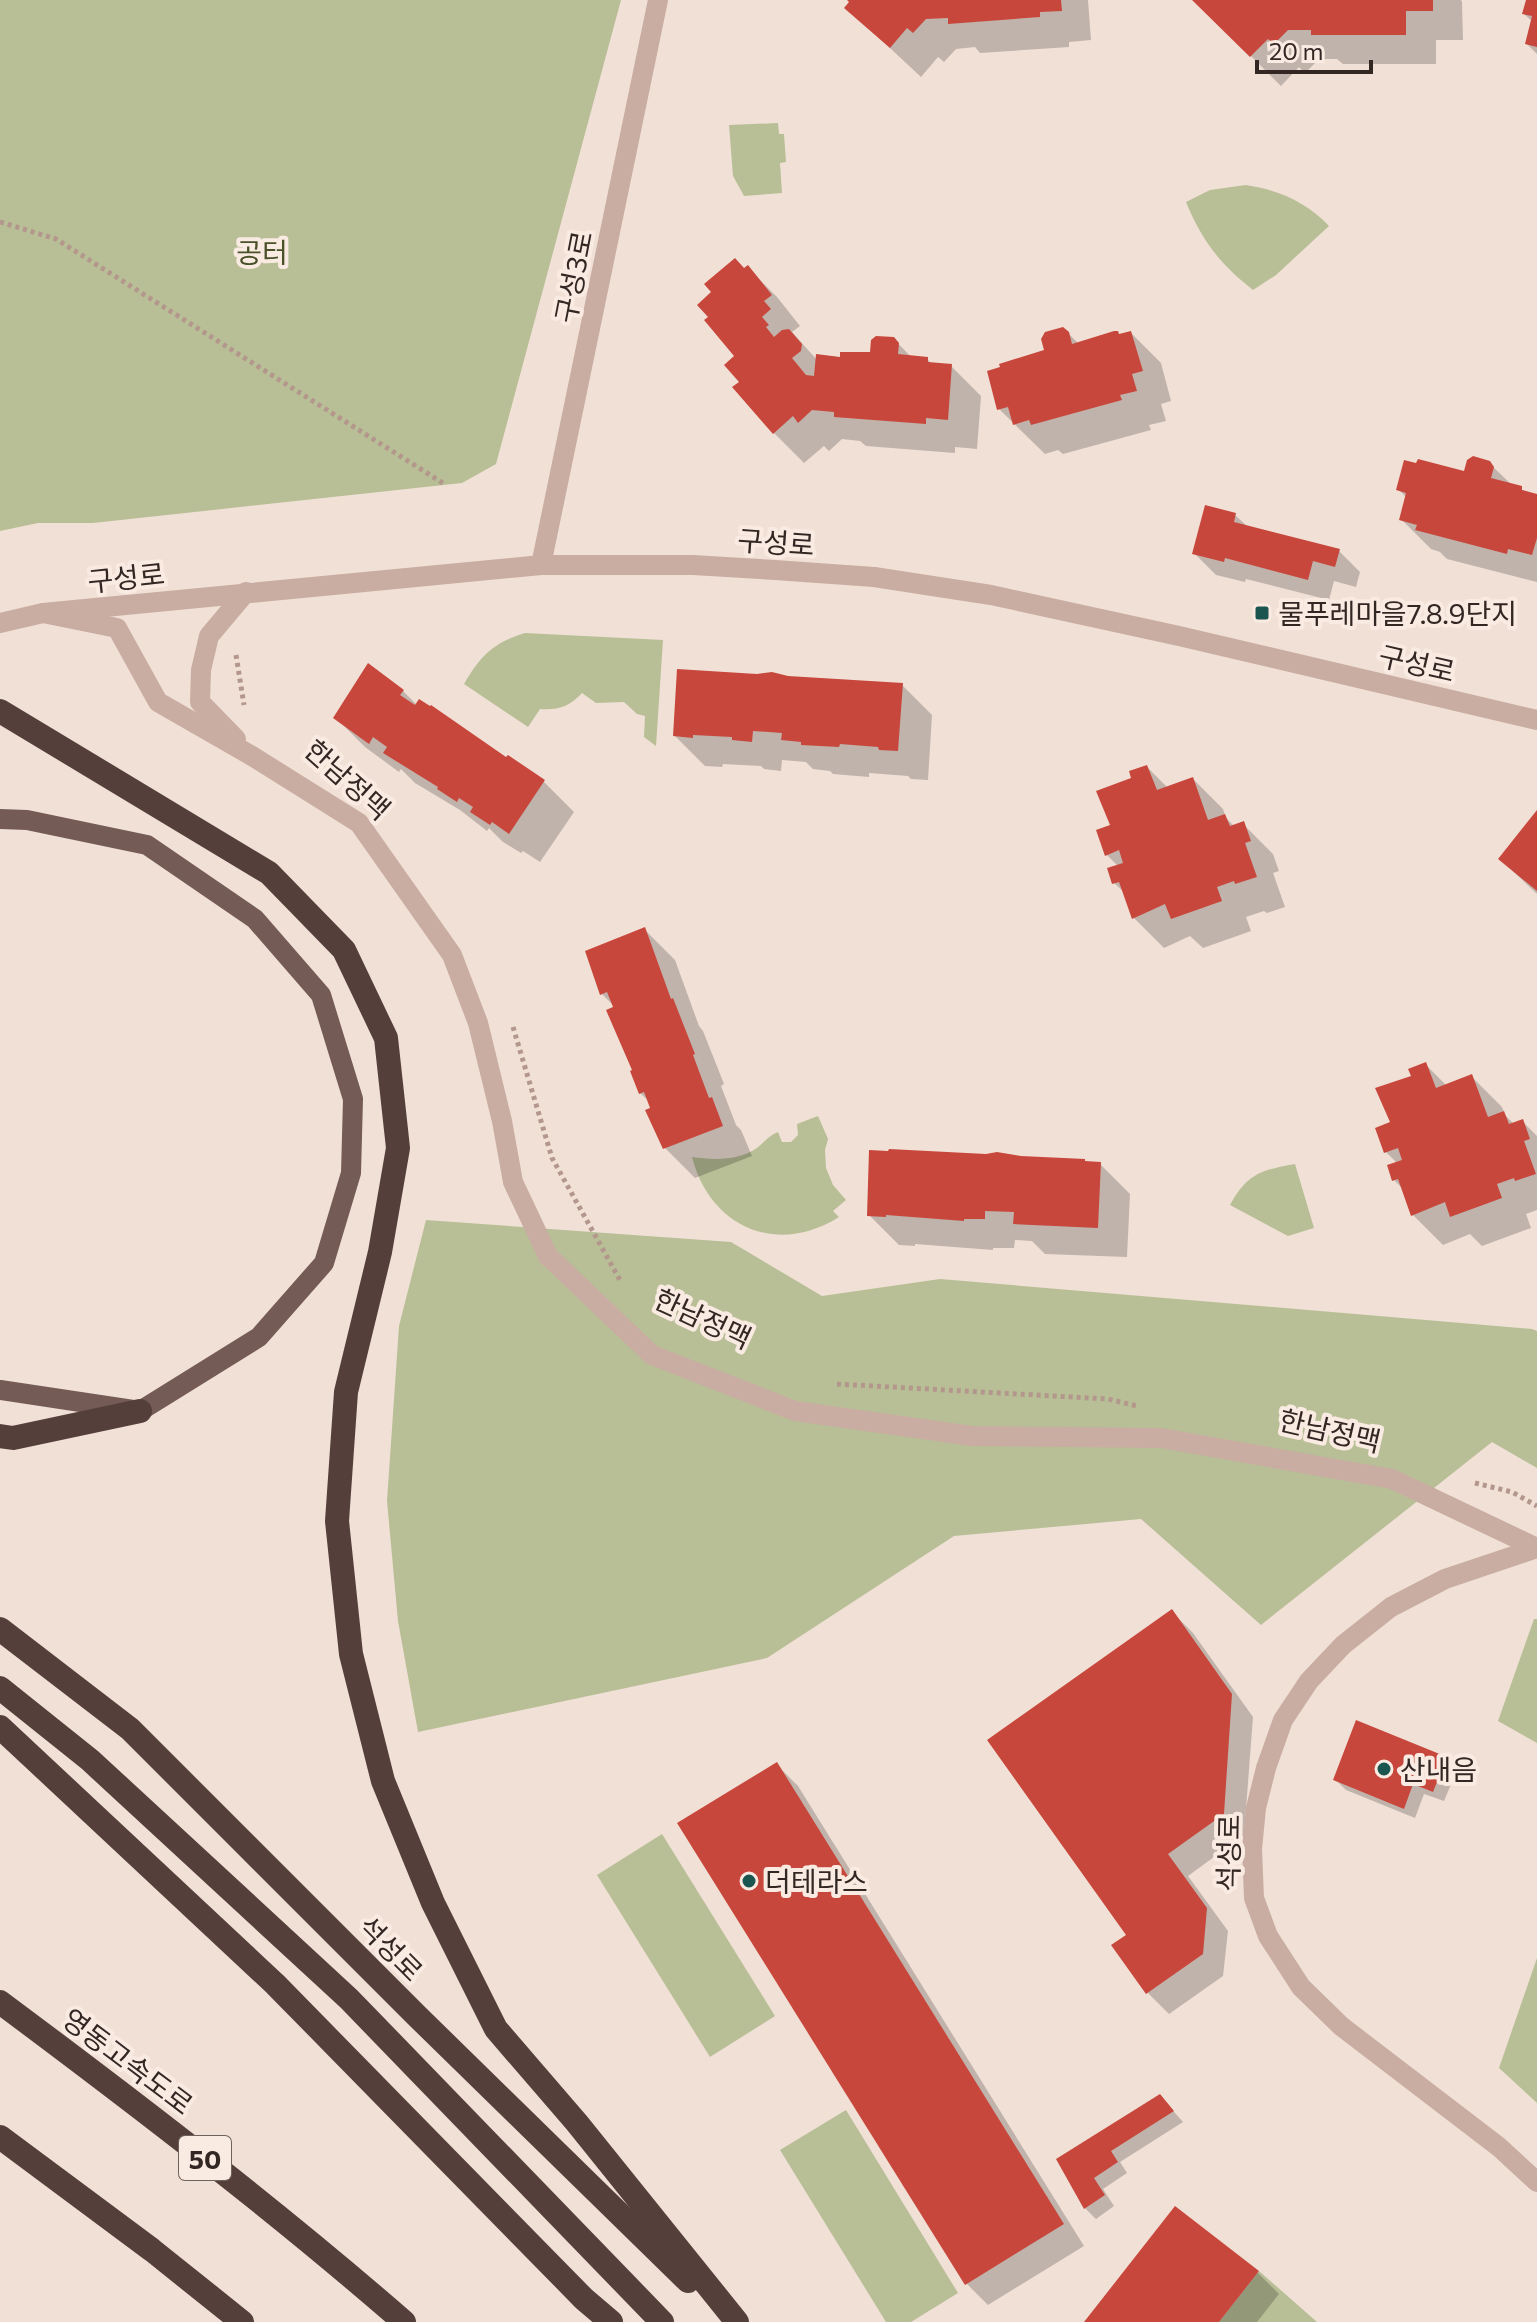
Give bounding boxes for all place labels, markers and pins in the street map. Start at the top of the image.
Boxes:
place label: 물푸레마을7.8.9단지 [1278,596,1517,630]
marker: 물푸레마을7.8.9단지 [1253,604,1271,622]
place label: 산내음 [1400,1752,1477,1786]
marker: 산내음 [1375,1760,1393,1778]
place label: 더테라스 [765,1864,868,1898]
marker: 더테라스 [740,1872,758,1890]

